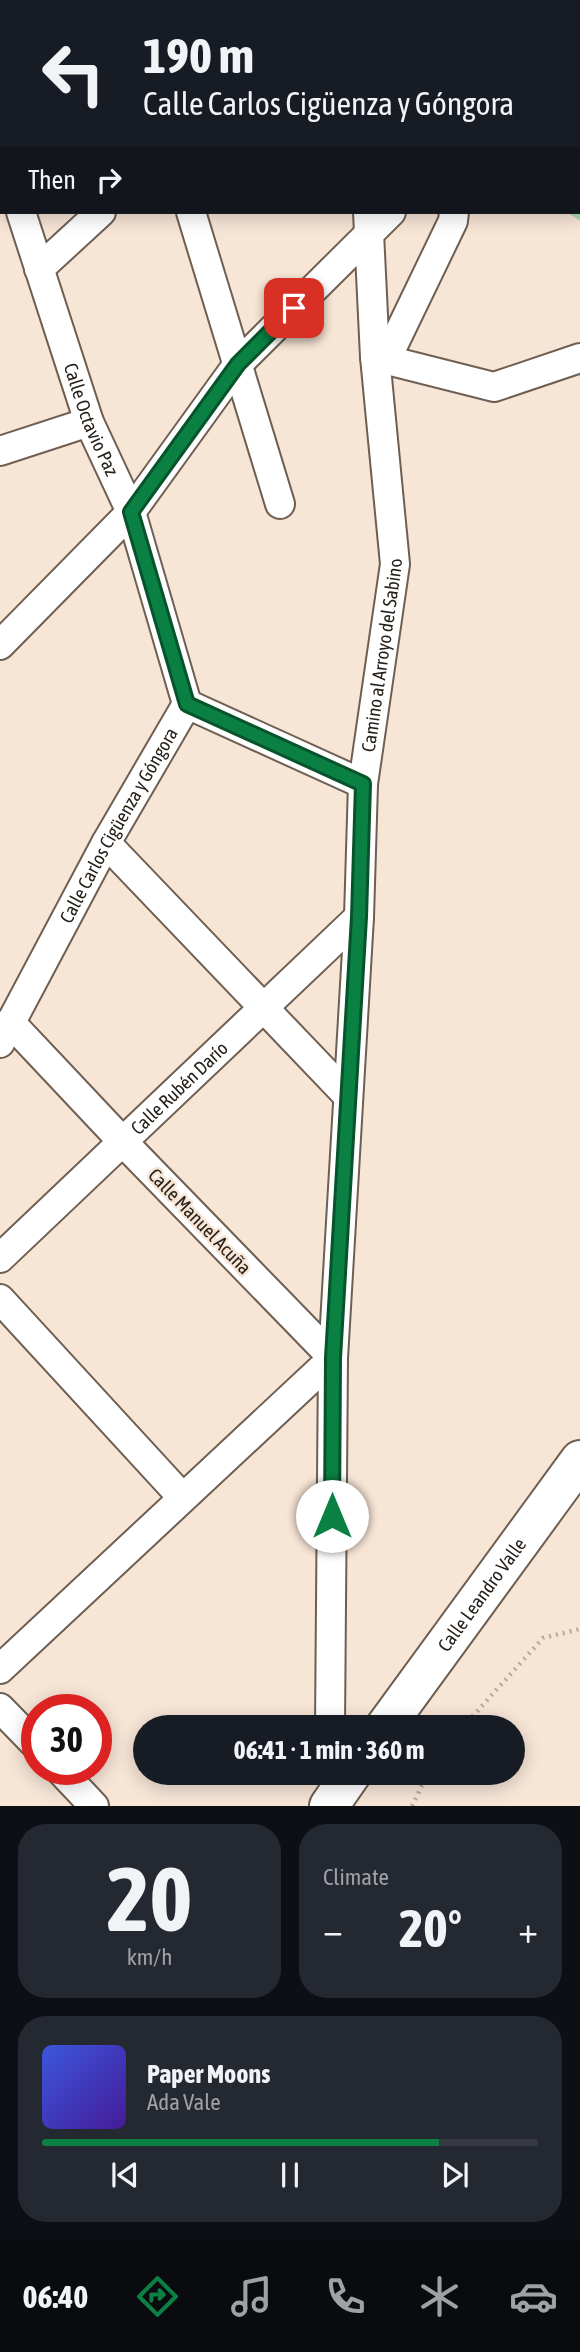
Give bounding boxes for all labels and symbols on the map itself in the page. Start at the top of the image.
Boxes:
pin [264,278,324,338]
street label: Calle Octavio Paz [60,360,124,479]
street label: Camino al Arroyo del Sabino [357,558,406,753]
street label: Calle Carlos Cigüenza y Góngora [55,723,182,927]
street label: Calle Rubén Darío [126,1037,232,1139]
street label: Calle Manuel Acuña [144,1164,256,1278]
position arrow [295,1479,369,1553]
street label: Calle Leandro Valle [433,1534,530,1656]
speed limit sign: 30 [21,1694,112,1785]

